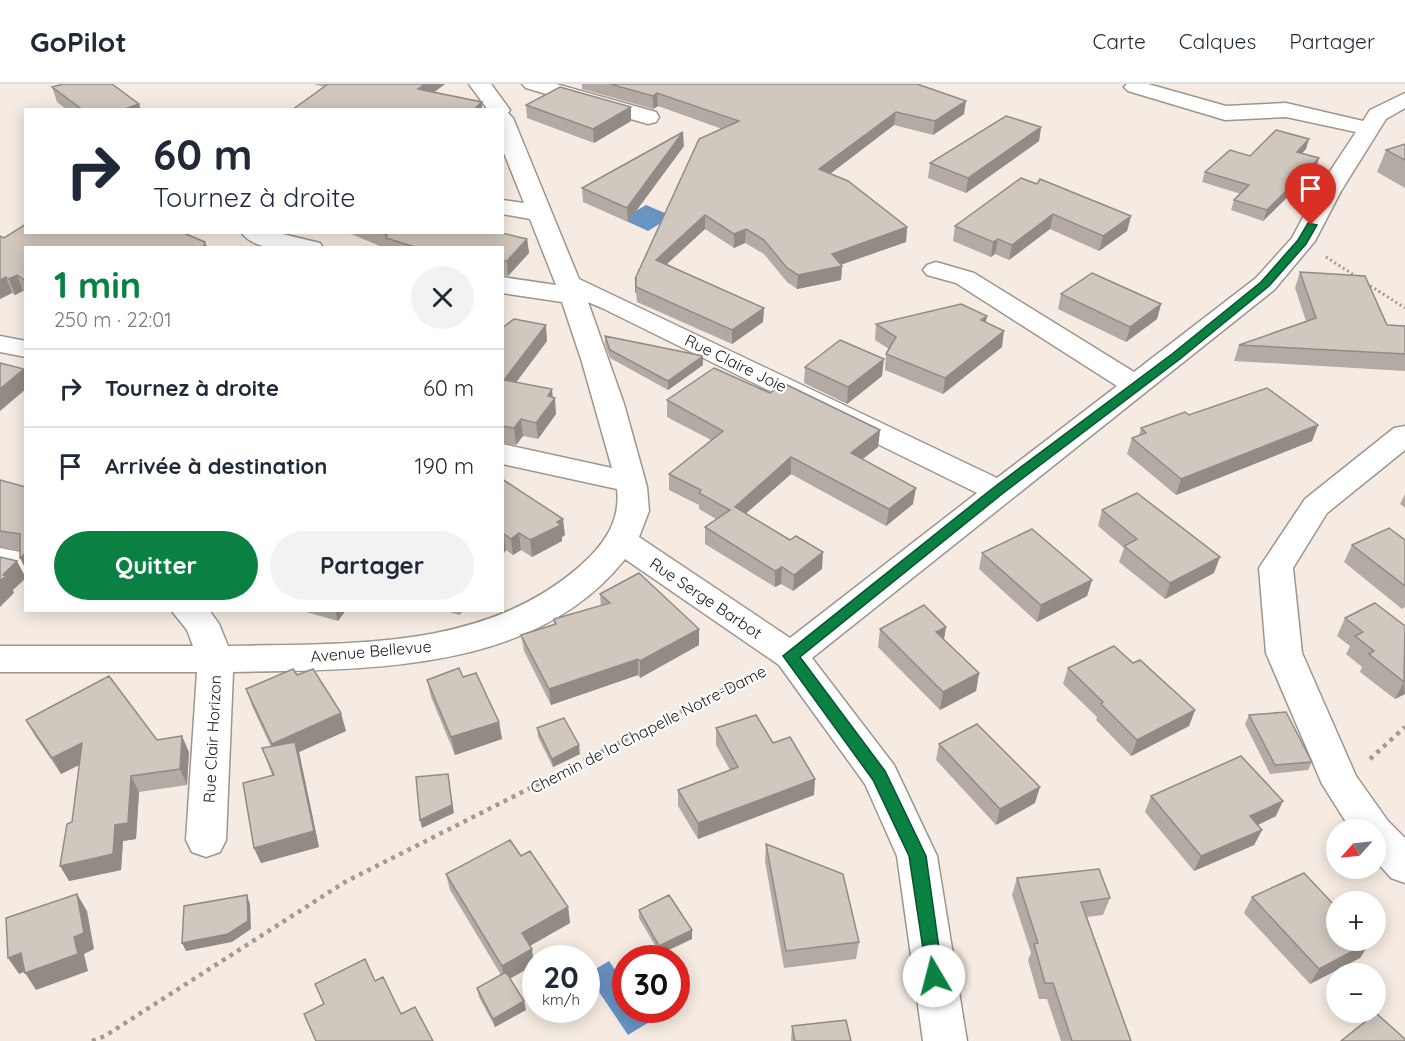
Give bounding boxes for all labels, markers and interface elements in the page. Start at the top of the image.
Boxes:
text: GoPilot [30,24,127,59]
text: Carte [1092,28,1146,54]
text: Calques [1179,28,1256,54]
text: Partager [1289,28,1375,54]
text: 60 m [153,128,253,181]
icon: right [54,132,132,210]
pin [1285,163,1336,225]
icon: arrive [1294,172,1327,205]
text: Tournez à droite [153,180,356,214]
text: 1 min [54,262,141,307]
button: close [411,266,474,329]
text: 250 m · 22:01 [54,307,172,332]
street label: Rue Claire Joie [682,330,790,396]
icon: right [54,372,87,405]
text: Tournez à droite [105,374,279,402]
text: 60 m [423,374,474,402]
icon: arrive [54,450,87,483]
text: Arrivée à destination [105,452,327,480]
text: 190 m [414,452,474,480]
button: Quitter [54,531,258,600]
button: Partager [270,531,474,600]
street label: Rue Serge Barbot [646,553,766,643]
street label: Avenue Bellevue [310,636,432,666]
street label: Chemin de la Chapelle Notre-Dame [527,661,769,797]
street label: Rue Clair Horizon [199,675,225,803]
north arrow [1326,819,1386,879]
map controls [1326,819,1386,1023]
button: + [1326,891,1386,951]
position arrow [902,944,966,1008]
speed limit sign: 30 [612,945,690,1023]
text: 20 [543,958,579,996]
button: − [1326,963,1386,1023]
text: km/h [542,990,580,1009]

